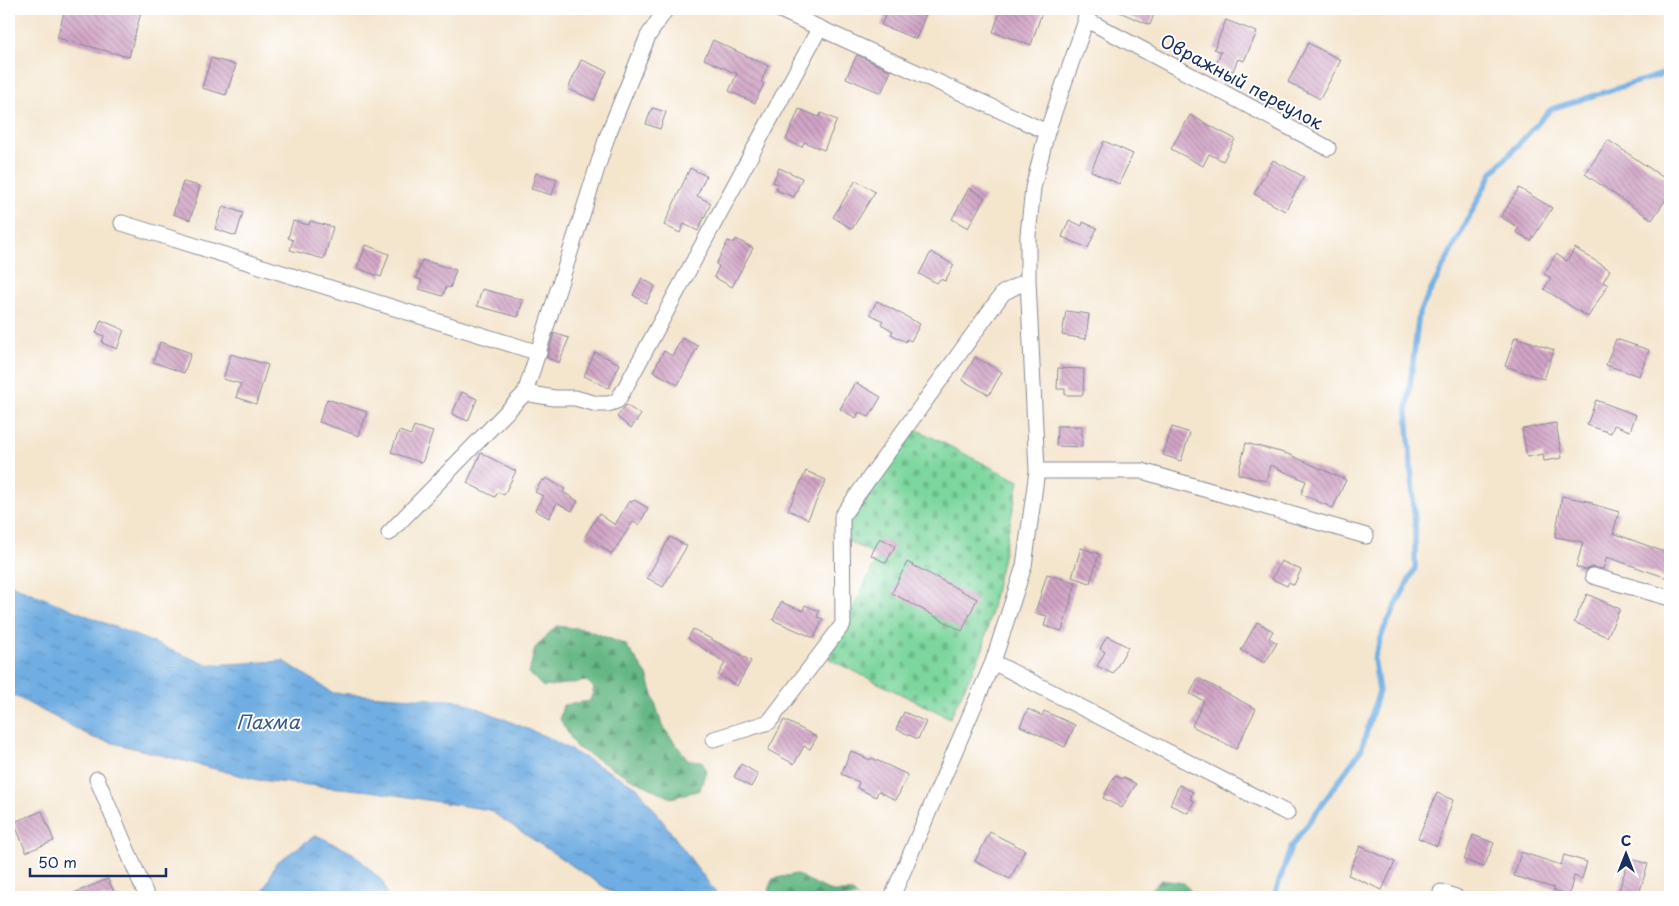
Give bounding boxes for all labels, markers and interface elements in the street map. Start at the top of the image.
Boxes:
street label: Овражный переулок [1156,27,1329,136]
water label: Пахма [236,707,301,735]
north arrow [1602,828,1652,878]
text: С [1621,830,1631,851]
scale bar [30,846,166,878]
text: 50 m [38,850,77,873]

